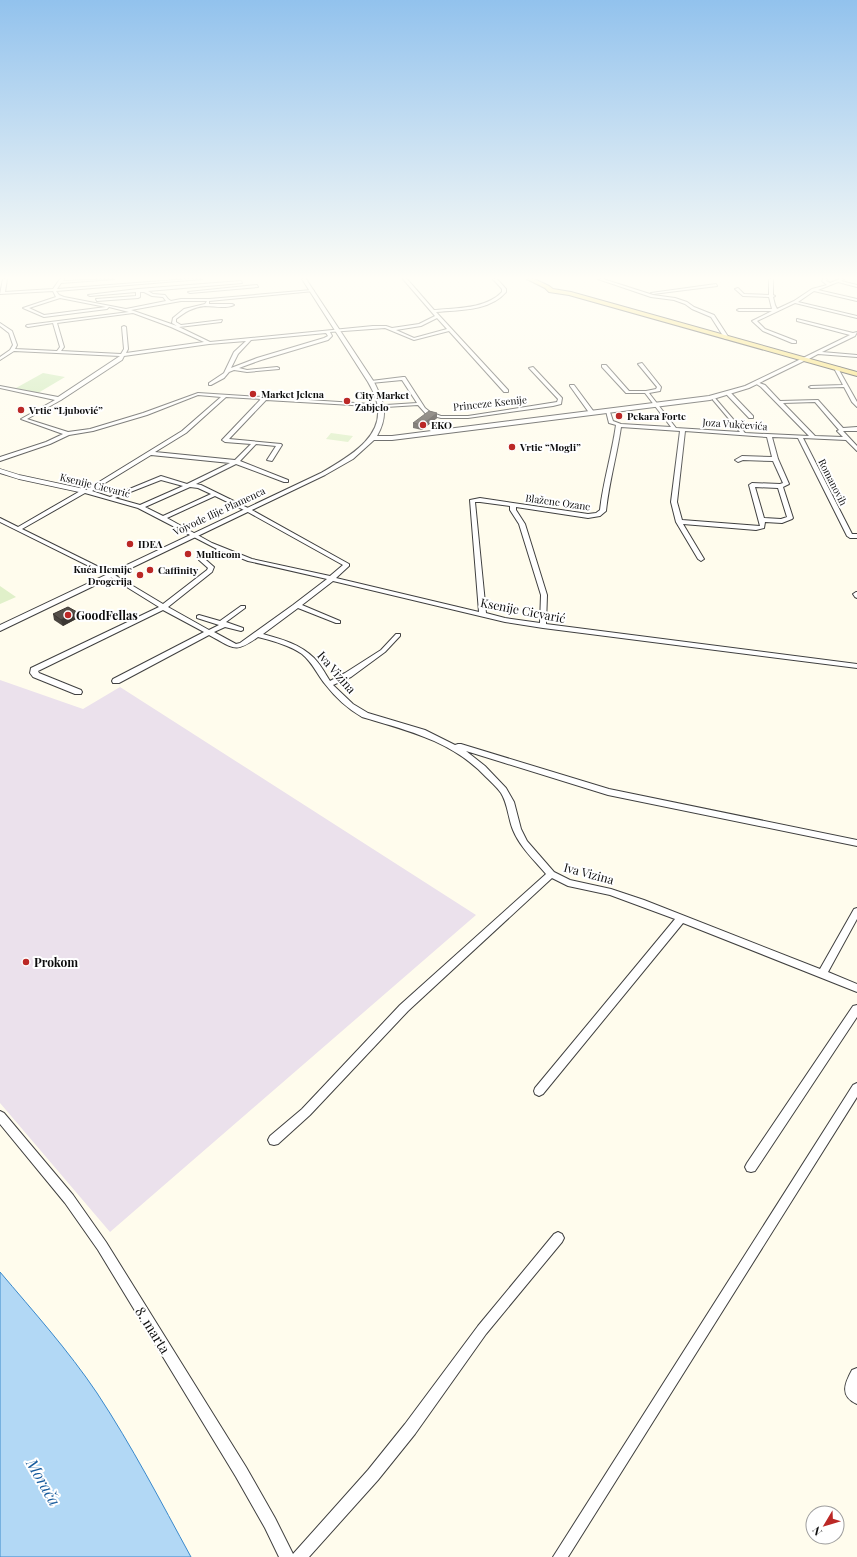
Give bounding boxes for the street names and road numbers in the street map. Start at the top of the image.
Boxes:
street label: Princeze Ksenije [452,392,528,414]
street label: Joza Vukčevića [701,415,768,433]
street label: Romanovih [815,456,851,508]
street label: Ksenije Cicvarić [58,470,132,501]
street label: Vojvode Ilije Plamenca [170,483,267,539]
street label: Blažene Ozane [525,491,591,513]
street label: Ksenije Cicvarić [479,594,567,626]
street label: Iva Vizina [314,647,360,697]
street label: Iva Vizina [562,859,616,887]
street label: 8. marta [131,1303,175,1357]

